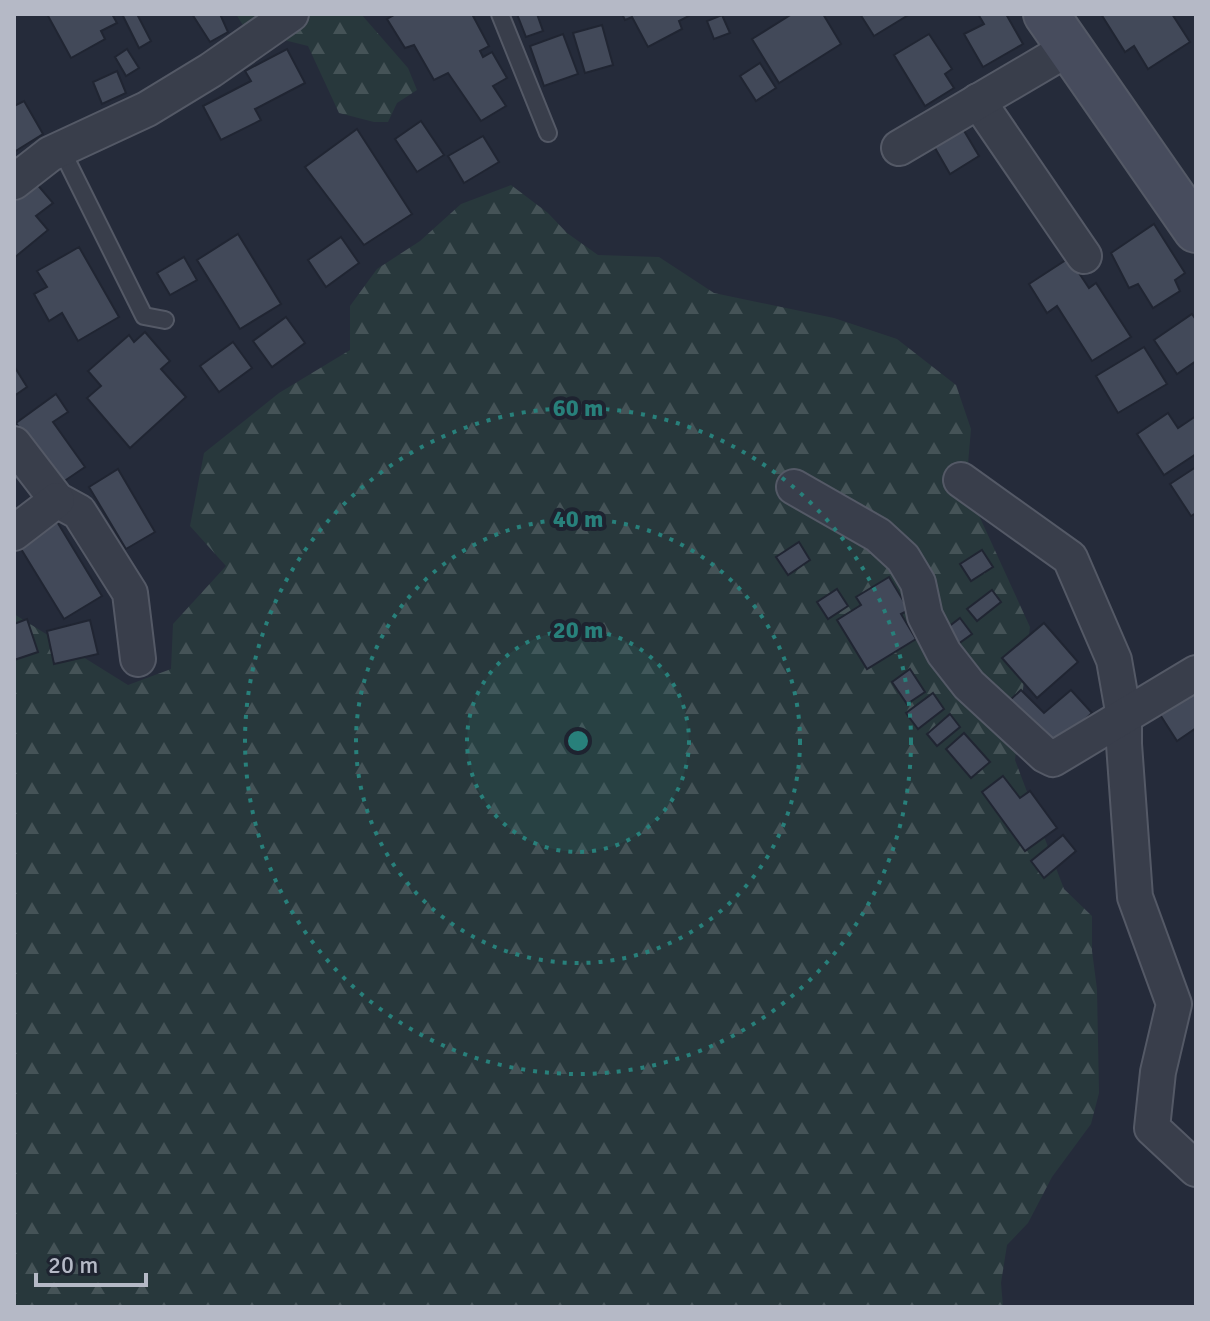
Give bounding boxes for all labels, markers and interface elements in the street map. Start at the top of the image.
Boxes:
text: 60 m [553,393,603,423]
text: 40 m [553,504,603,534]
text: 20 m [553,615,603,645]
centre of rings [564,727,592,755]
scale bar [36,1237,146,1287]
text: 20 m [48,1250,98,1280]

